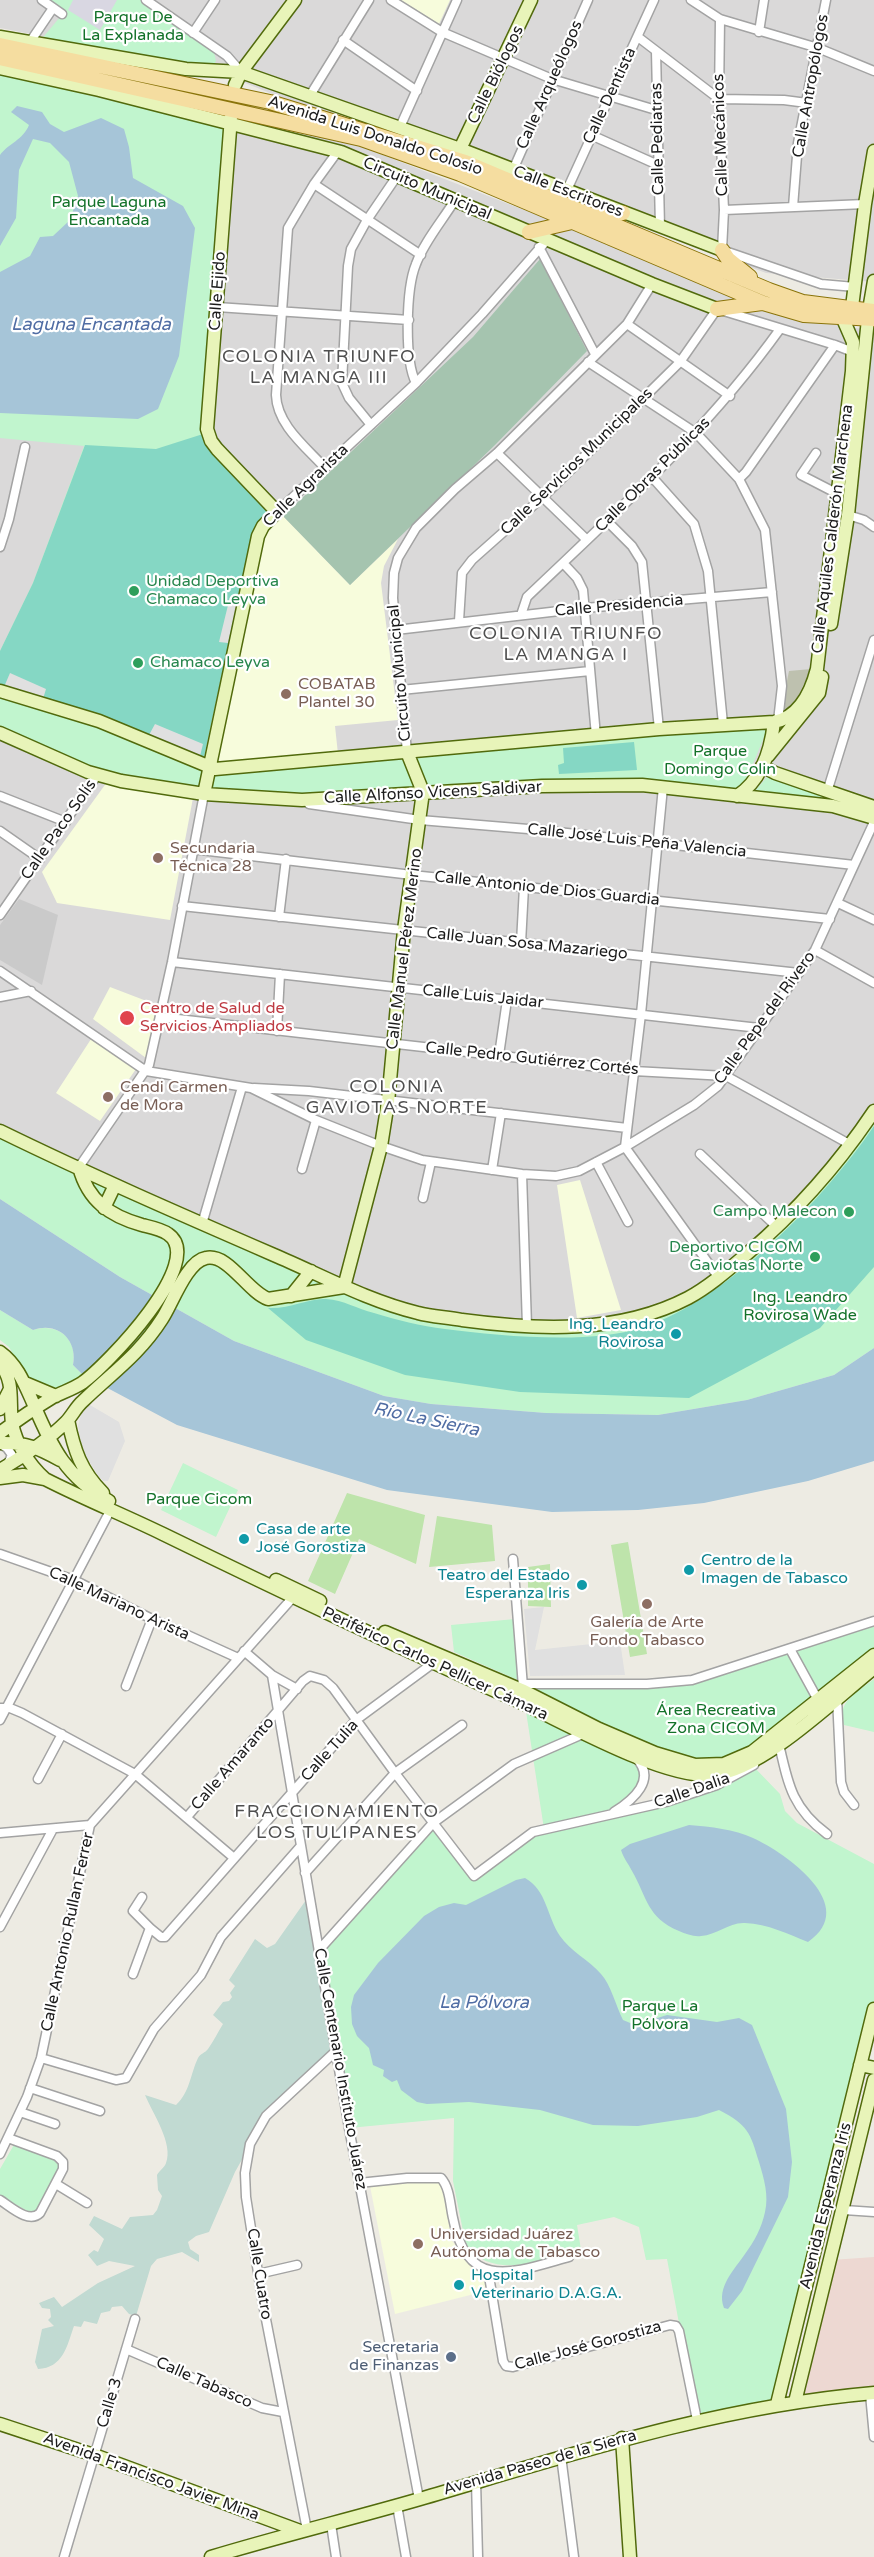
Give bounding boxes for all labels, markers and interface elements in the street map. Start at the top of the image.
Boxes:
park label: Parque De La Explanada [82,8,184,46]
street label: Calle Antropólogos [789,13,833,159]
street label: Calle Arqueólogos [513,18,587,152]
street label: Calle Biólogos [464,23,528,127]
street label: Calle Dentista [579,45,641,147]
street label: Calle Mecánicos [709,73,733,197]
street label: Calle Pediatras [647,83,669,195]
street label: Avenida Luis Donaldo Colosio [265,92,485,180]
street label: Circuito Municipal [360,153,494,225]
street label: Calle Escritores [510,162,626,222]
park label: Parque Laguna Encantada [51,193,167,231]
street label: Calle Ejido [206,251,230,331]
water label: Laguna Encantada [11,314,171,336]
district label: COLONIA TRIUNFO LA MANGA III [222,346,416,388]
street label: Calle Servicios Municipales [497,384,657,540]
street label: Calle Aquiles Calderón Marchena [808,403,858,655]
street label: Calle Obras Públicas [591,413,715,537]
street label: Calle Agrarista [259,441,353,531]
place label: Unidad Deportiva Chamaco Leyva [146,572,279,610]
marker: Unidad Deportiva Chamaco Leyva [127,584,141,598]
street label: Calle Presidencia [554,591,684,621]
street label: Circuito Municipal [384,604,416,742]
district label: COLONIA TRIUNFO LA MANGA I [469,623,663,666]
place label: Chamaco Leyva [150,653,270,673]
marker: Chamaco Leyva [131,656,145,670]
place label: COBATAB Plantel 30 [298,675,376,713]
marker: COBATAB Plantel 30 [279,687,293,701]
park label: Parque Domingo Colin [664,742,776,780]
street label: Calle Paco Solís [17,776,101,884]
street label: Calle Alfonso Vicens Saldivar [324,778,542,808]
street label: Calle José Luis Peña Valencia [527,820,747,862]
place label: Secundaria Técnica 28 [170,839,255,877]
street label: Calle Manuel Pérez Merino [383,847,427,1051]
marker: Secundaria Técnica 28 [151,851,165,865]
street label: Calle Antonio de Dios Guardia [433,868,661,910]
street label: Calle Juan Sosa Mazariego [425,924,629,964]
street label: Calle Pepe del Rivero [710,948,820,1088]
street label: Calle Luis Jaidar [421,981,545,1013]
place label: Centro de Salud de Servicios Ampliados [140,999,293,1037]
marker: Centro de Salud de Servicios Ampliados [118,1009,136,1027]
street label: Calle Pedro Gutiérrez Cortés [424,1038,640,1080]
district label: COLONIA GAVIOTAS NORTE [306,1076,488,1118]
place label: Cendi Carmen de Mora [120,1078,228,1116]
marker: Cendi Carmen de Mora [101,1090,115,1104]
place label: Campo Malecon [713,1202,837,1222]
marker: Campo Malecon [842,1205,856,1219]
place label: Deportivo CICOM Gaviotas Norte [669,1238,803,1276]
marker: Deportivo CICOM Gaviotas Norte [808,1250,822,1264]
park label: Ing. Leandro Rovirosa Wade [743,1288,857,1326]
place label: Ing. Leandro Rovirosa [569,1315,664,1353]
marker: Ing. Leandro Rovirosa [669,1327,683,1341]
water label: Río La Sierra [371,1398,481,1442]
park label: Parque Cicom [146,1490,252,1510]
place label: Casa de arte José Gorostiza [256,1520,366,1558]
marker: Casa de arte José Gorostiza [237,1532,251,1546]
place label: Centro de la Imagen de Tabasco [701,1551,848,1589]
street label: Calle Mariano Arista [46,1563,192,1645]
marker: Centro de la Imagen de Tabasco [682,1563,696,1577]
place label: Teatro del Estado Esperanza Iris [438,1566,570,1604]
marker: Teatro del Estado Esperanza Iris [575,1578,589,1592]
marker: Galería de Arte Fondo Tabasco [640,1597,654,1611]
street label: Periférico Carlos Pellicer Cámara [319,1603,551,1725]
place label: Galería de Arte Fondo Tabasco [590,1613,704,1651]
park label: Área Recreativa Zona CICOM [656,1701,776,1739]
street label: Calle Amaranto [187,1713,279,1815]
street label: Calle Tulia [297,1716,363,1786]
street label: Calle Dalia [651,1769,733,1813]
district label: FRACCIONAMIENTO LOS TULIPANES [234,1801,440,1844]
street label: Calle Antonio Rullan Ferrer [37,1831,99,2033]
street label: Calle Centenario Instituto Juárez [309,1947,371,2191]
water label: La Pólvora [439,1992,529,2014]
park label: Parque La Pólvora [622,1997,698,2035]
street label: Avenida Esperanza Iris [796,2121,856,2291]
place label: Universidad Juárez Autónoma de Tabasco [430,2225,600,2263]
street label: Calle Cuatro [242,2227,276,2321]
marker: Universidad Juárez Autónoma de Tabasco [411,2237,425,2251]
place label: Hospital Veterinario D.A.G.A. [471,2266,622,2304]
marker: Hospital Veterinario D.A.G.A. [452,2278,466,2292]
street label: Calle José Gorostiza [512,2317,664,2375]
place label: Secretaria de Finanzas [349,2338,439,2376]
marker: Secretaria de Finanzas [444,2350,458,2364]
street label: Calle Tabasco [153,2353,255,2413]
street label: Calle 3 [93,2376,127,2430]
street label: Avenida Paseo de la Sierra [441,2426,639,2500]
street label: Avenida Francisco Javier Mina [40,2429,262,2525]

